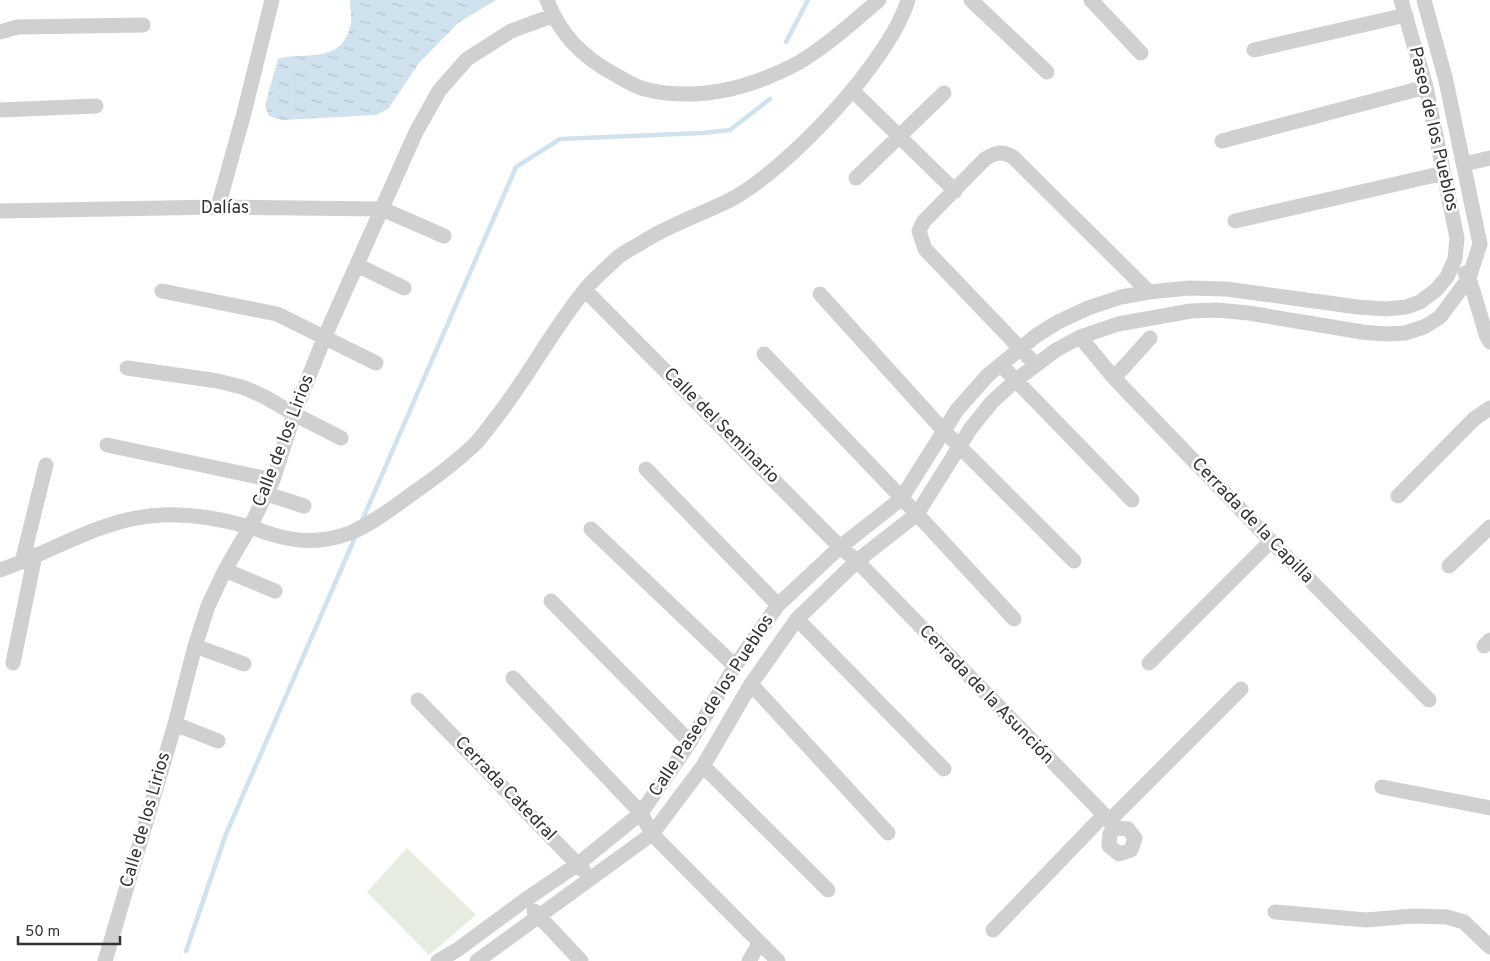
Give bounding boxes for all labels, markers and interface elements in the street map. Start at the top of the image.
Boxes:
street label: Paseo de los Pueblos [1403,44,1463,214]
street label: Dalías [201,197,249,220]
street label: Calle del Seminario [658,363,784,489]
street label: Calle de los Lirios [248,371,320,511]
street label: Cerrada de la Capilla [1186,453,1318,589]
street label: Calle Paseo de los Pueblos [644,611,780,801]
street label: Cerrada de la Asunción [913,620,1059,770]
street label: Cerrada Catedral [449,732,561,846]
street label: Calle de los Lirios [116,749,176,891]
scale bar [18,914,120,946]
text: 50 m [25,923,60,942]

